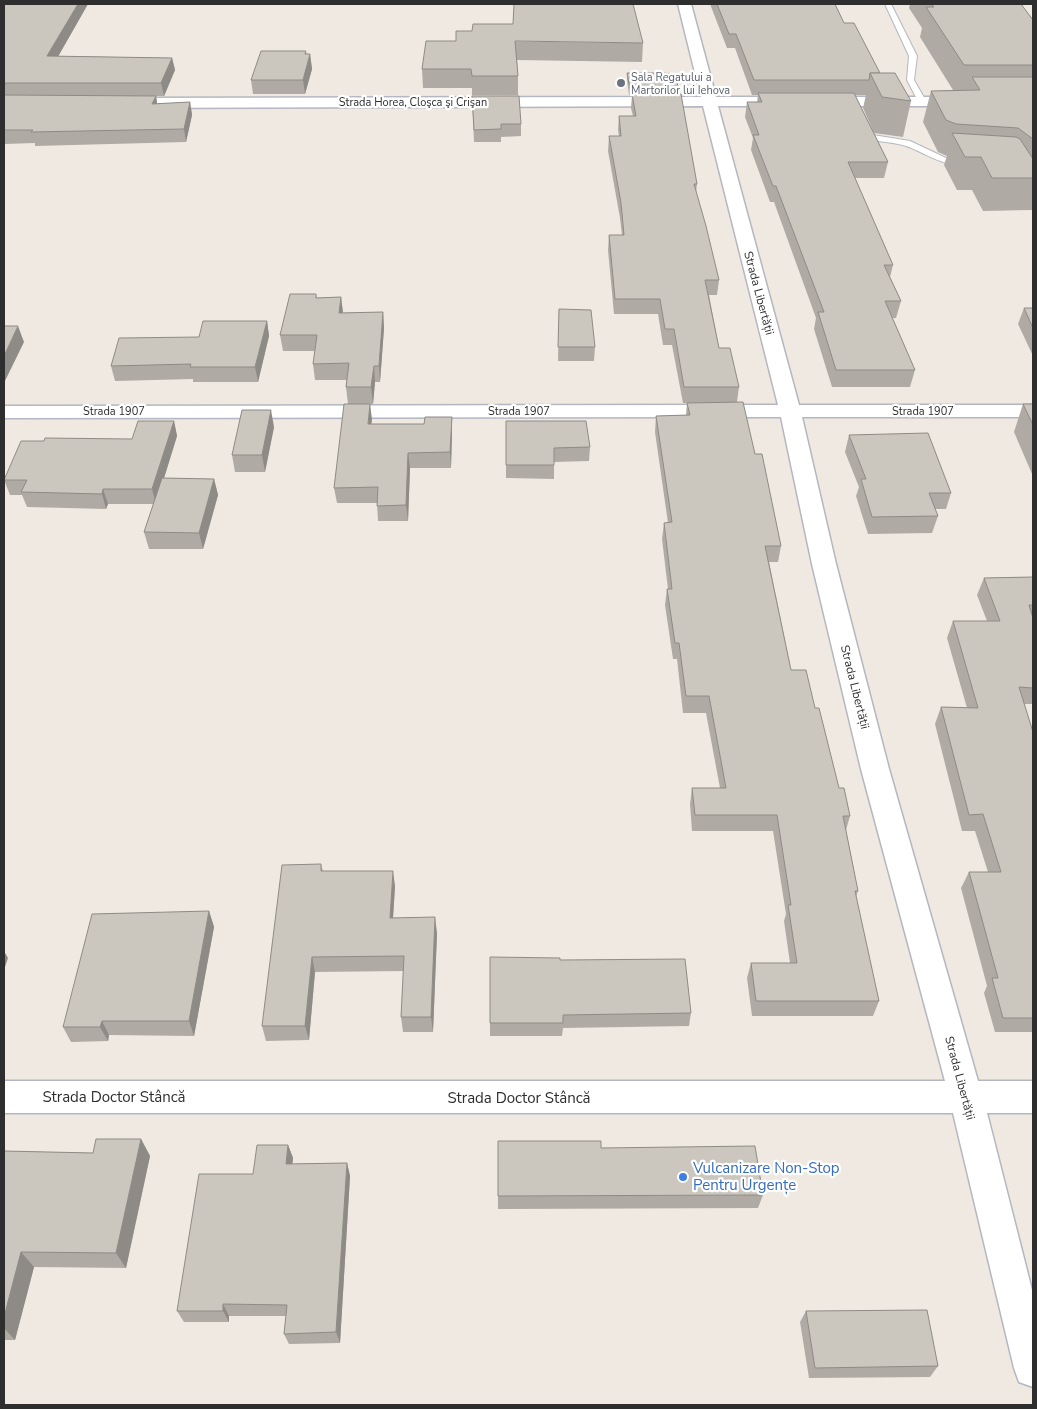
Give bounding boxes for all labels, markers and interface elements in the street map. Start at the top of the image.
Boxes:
place label: Sala Regatului a Martorilor lui Iehova [631,70,730,98]
marker: Sala Regatului a Martorilor lui Iehova [615,77,627,89]
street label: Strada Horea, Cloşca şi Crişan [339,95,487,110]
street label: Strada Libertății [740,249,778,337]
street label: Strada 1907 [83,404,145,419]
street label: Strada 1907 [488,404,550,419]
street label: Strada 1907 [892,404,954,419]
street label: Strada Libertății [837,643,873,731]
street label: Strada Libertății [941,1034,979,1122]
street label: Strada Doctor Stâncă [42,1087,186,1107]
street label: Strada Doctor Stâncă [447,1088,591,1108]
place label: Vulcanizare Non-Stop Pentru Urgențe [692,1158,840,1195]
marker: Vulcanizare Non-Stop Pentru Urgențe [677,1171,689,1183]

